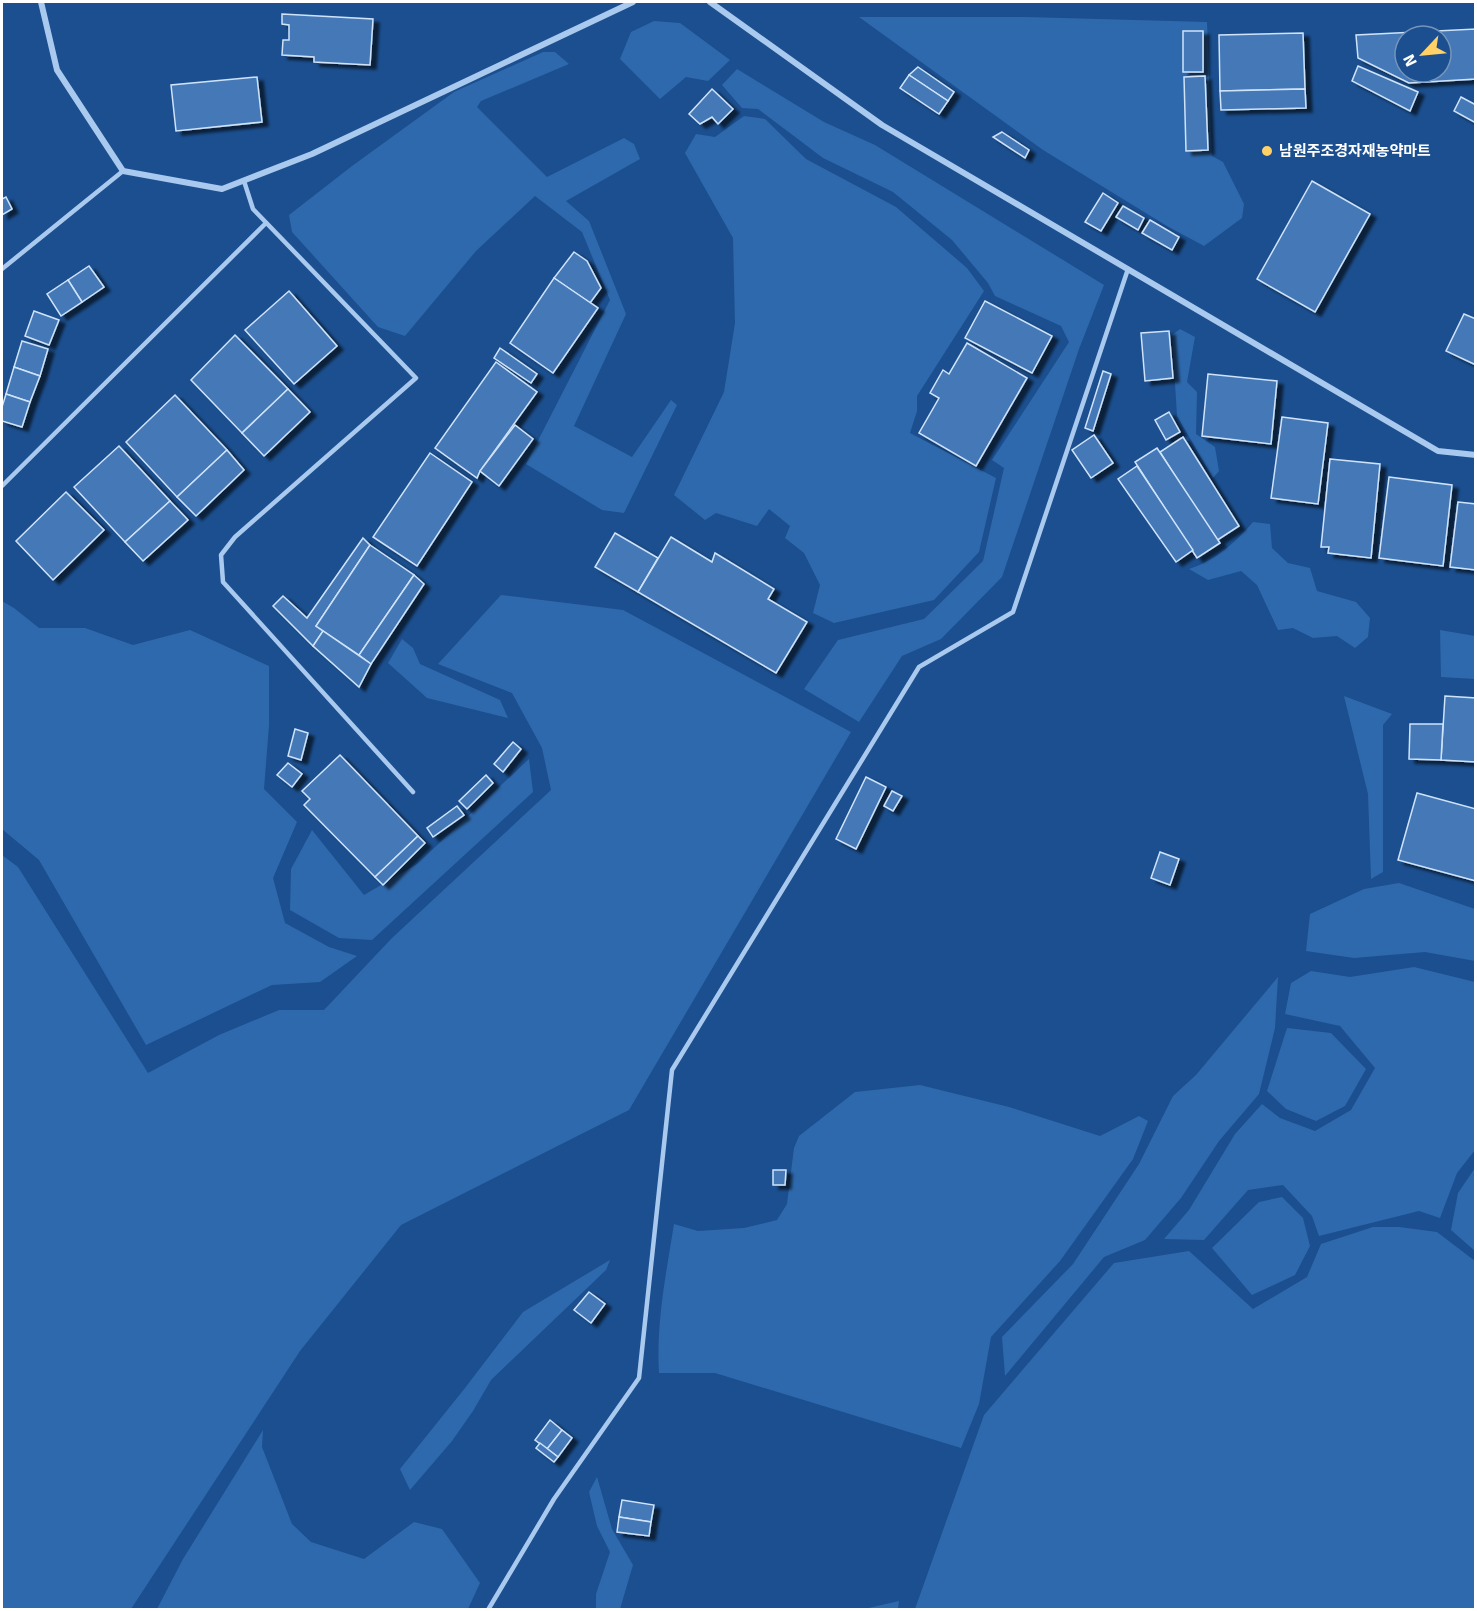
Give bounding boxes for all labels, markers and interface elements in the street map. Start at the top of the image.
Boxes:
north arrow [1393,24,1453,84]
text: N [1399,51,1422,70]
place label: 남원주조경자재농약마트 [1279,142,1431,160]
marker: 남원주조경자재농약마트 [1260,144,1274,158]

